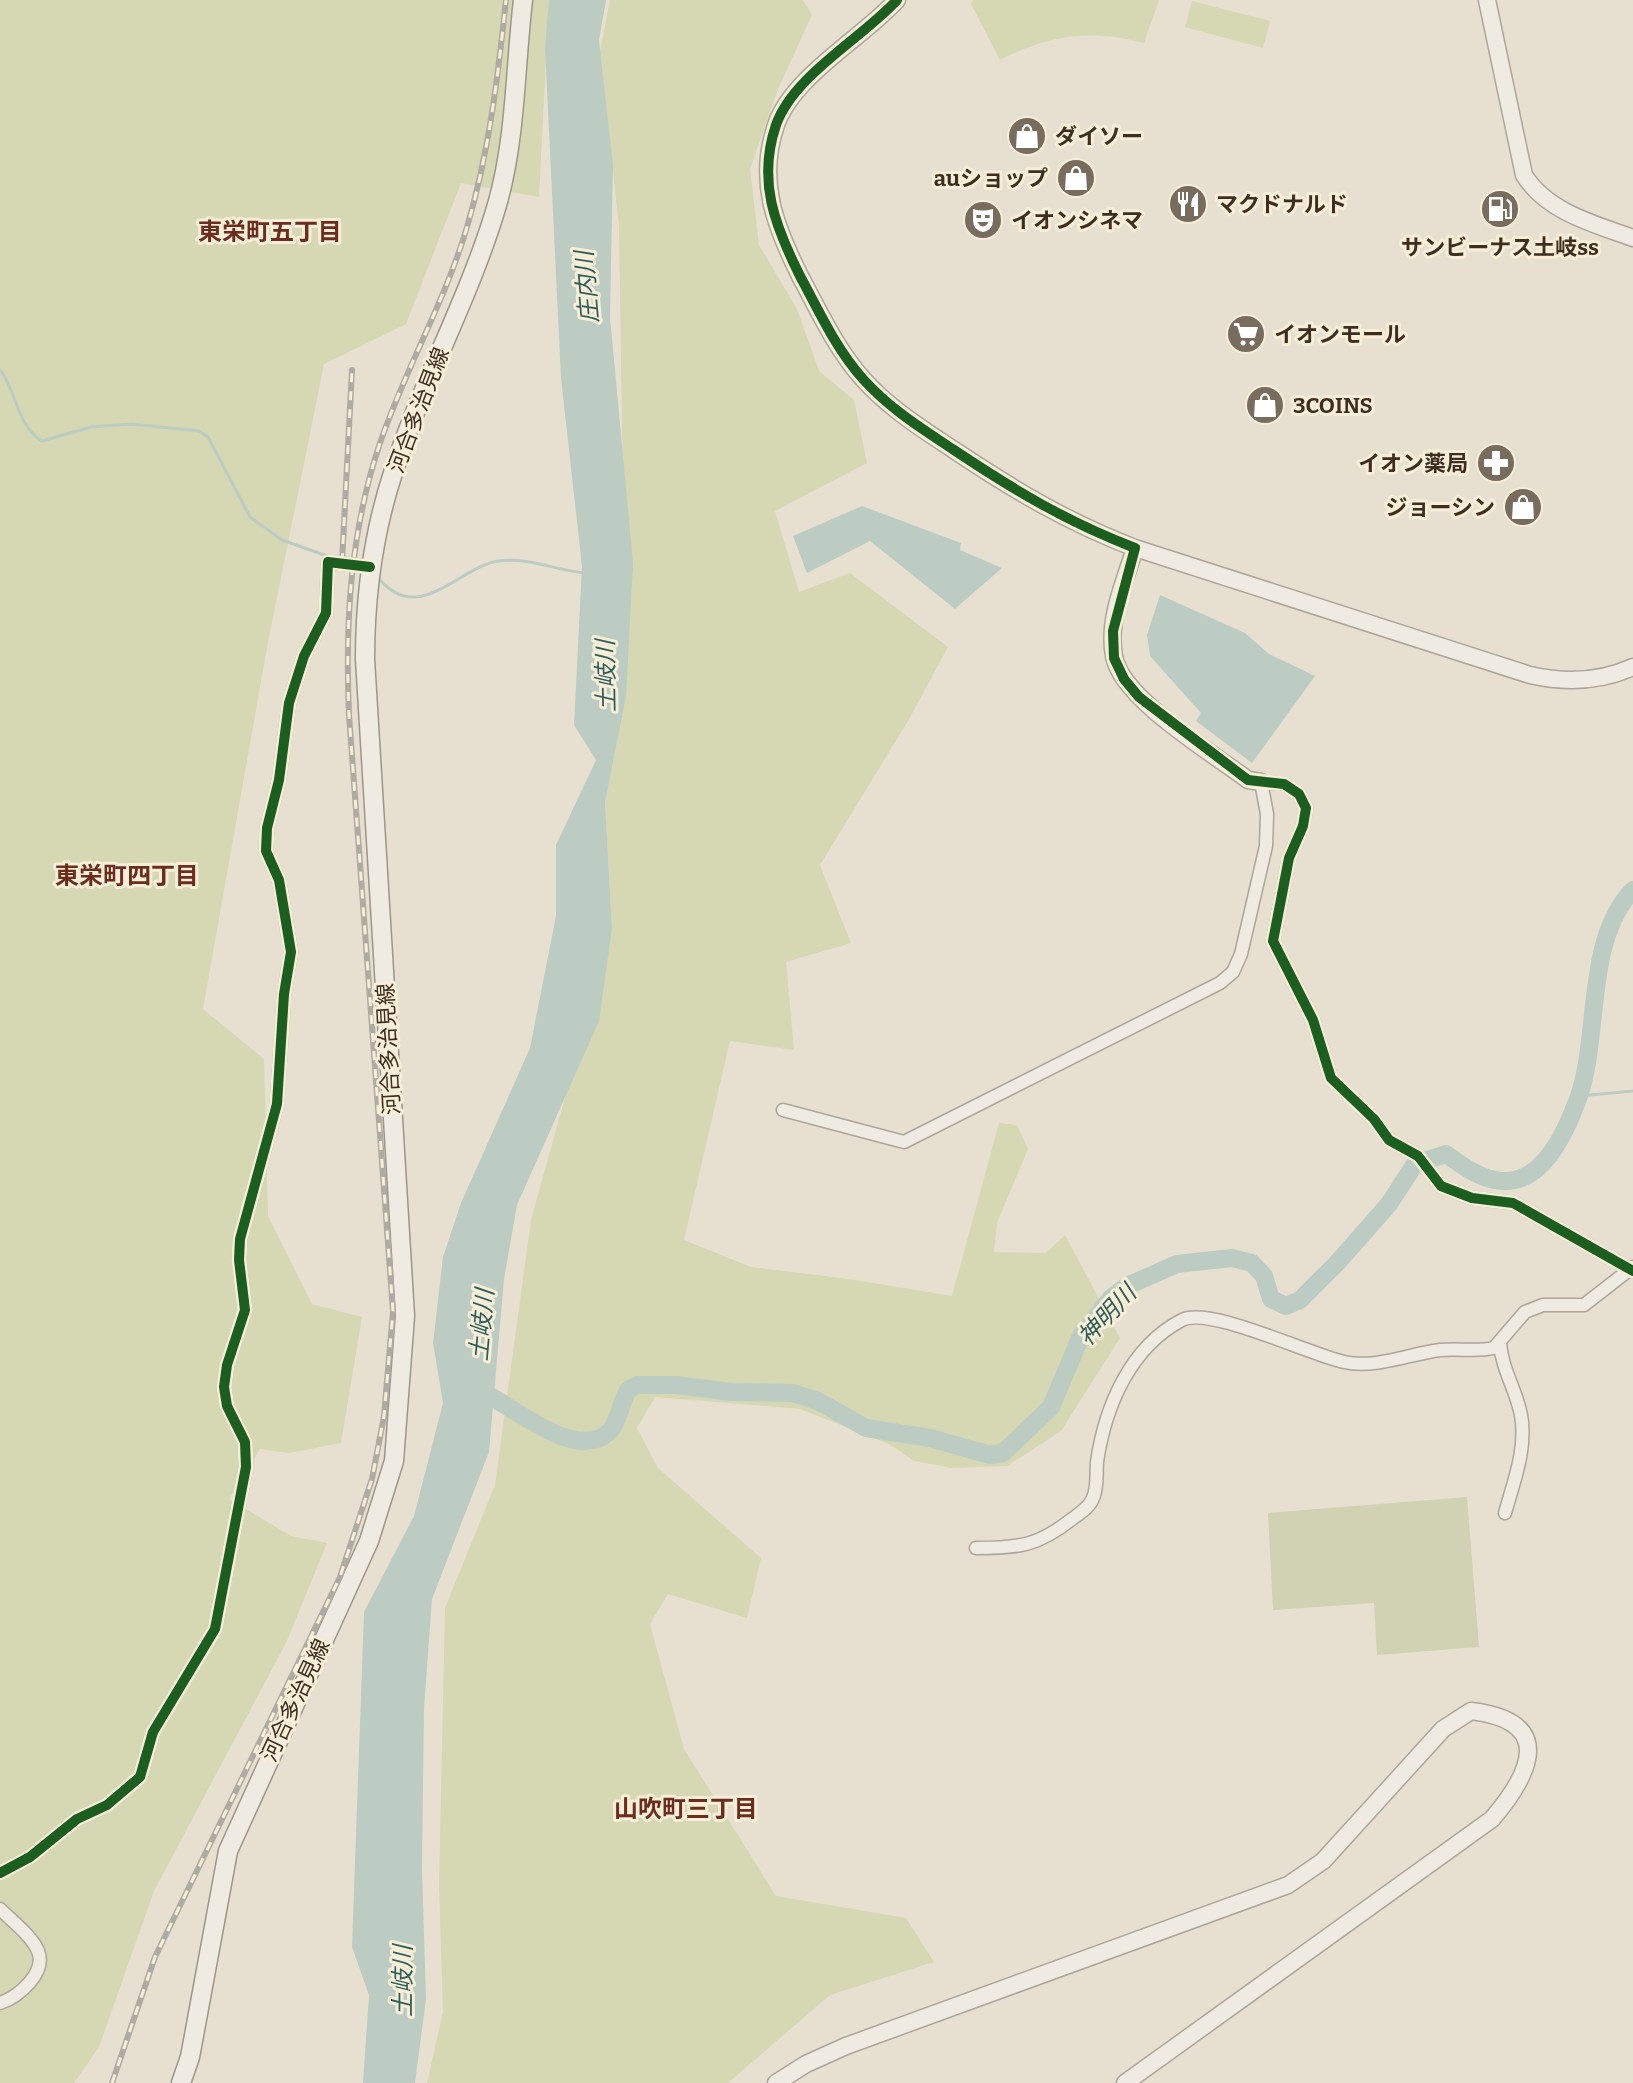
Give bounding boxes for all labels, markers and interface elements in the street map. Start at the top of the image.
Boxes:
shop icon: ダイソー [1006,115,1048,157]
place label: ダイソー [1055,123,1143,150]
shop icon: auショップ [1055,157,1097,199]
place label: auショップ [934,165,1048,192]
restaurant icon: マクドナルド [1167,183,1209,225]
fuel station icon: サンビーナス土岐ss [1479,188,1521,230]
place label: マクドナルド [1216,191,1348,218]
theatre icon: イオンシネマ [962,199,1004,241]
place label: イオンシネマ [1011,207,1143,234]
district label: 東栄町五丁目 [198,218,342,246]
place label: サンビーナス土岐ss [1401,234,1599,261]
water label: 庄内川 [570,247,604,324]
supermarket icon: イオンモール [1225,313,1267,355]
place label: イオンモール [1274,321,1406,348]
street label: 河合多治見線 [382,344,455,477]
shop icon: 3COINS [1244,384,1286,426]
place label: 3COINS [1293,392,1373,419]
pharmacy icon: イオン薬局 [1475,442,1517,484]
place label: イオン薬局 [1358,450,1468,477]
shop icon: ジョーシン [1502,486,1544,528]
place label: ジョーシン [1385,494,1495,521]
water label: 土岐川 [591,637,621,712]
district label: 東栄町四丁目 [55,862,199,890]
street label: 河合多治見線 [372,982,405,1116]
water label: 神明川 [1072,1277,1144,1351]
water label: 土岐川 [465,1285,499,1362]
street label: 河合多治見線 [255,1635,336,1766]
district label: 山吹町三丁目 [614,1795,758,1823]
water label: 土岐川 [389,1942,417,2017]

